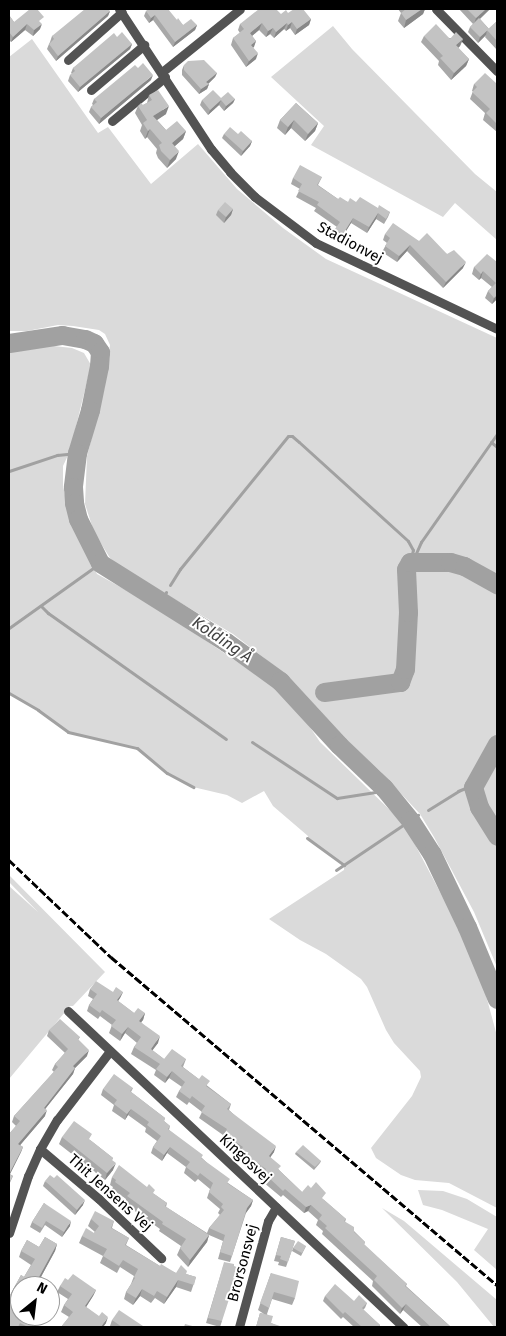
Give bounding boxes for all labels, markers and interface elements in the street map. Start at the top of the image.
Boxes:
street label: Stadionvej [314,218,386,268]
water label: Kolding Å [188,613,256,667]
street label: Kingosvej [215,1130,275,1188]
street label: Thit Jensens Vej [64,1151,156,1235]
street label: Brorsonsvej [224,1222,262,1304]
north arrow [10,1276,60,1326]
text: N [34,1279,50,1298]

